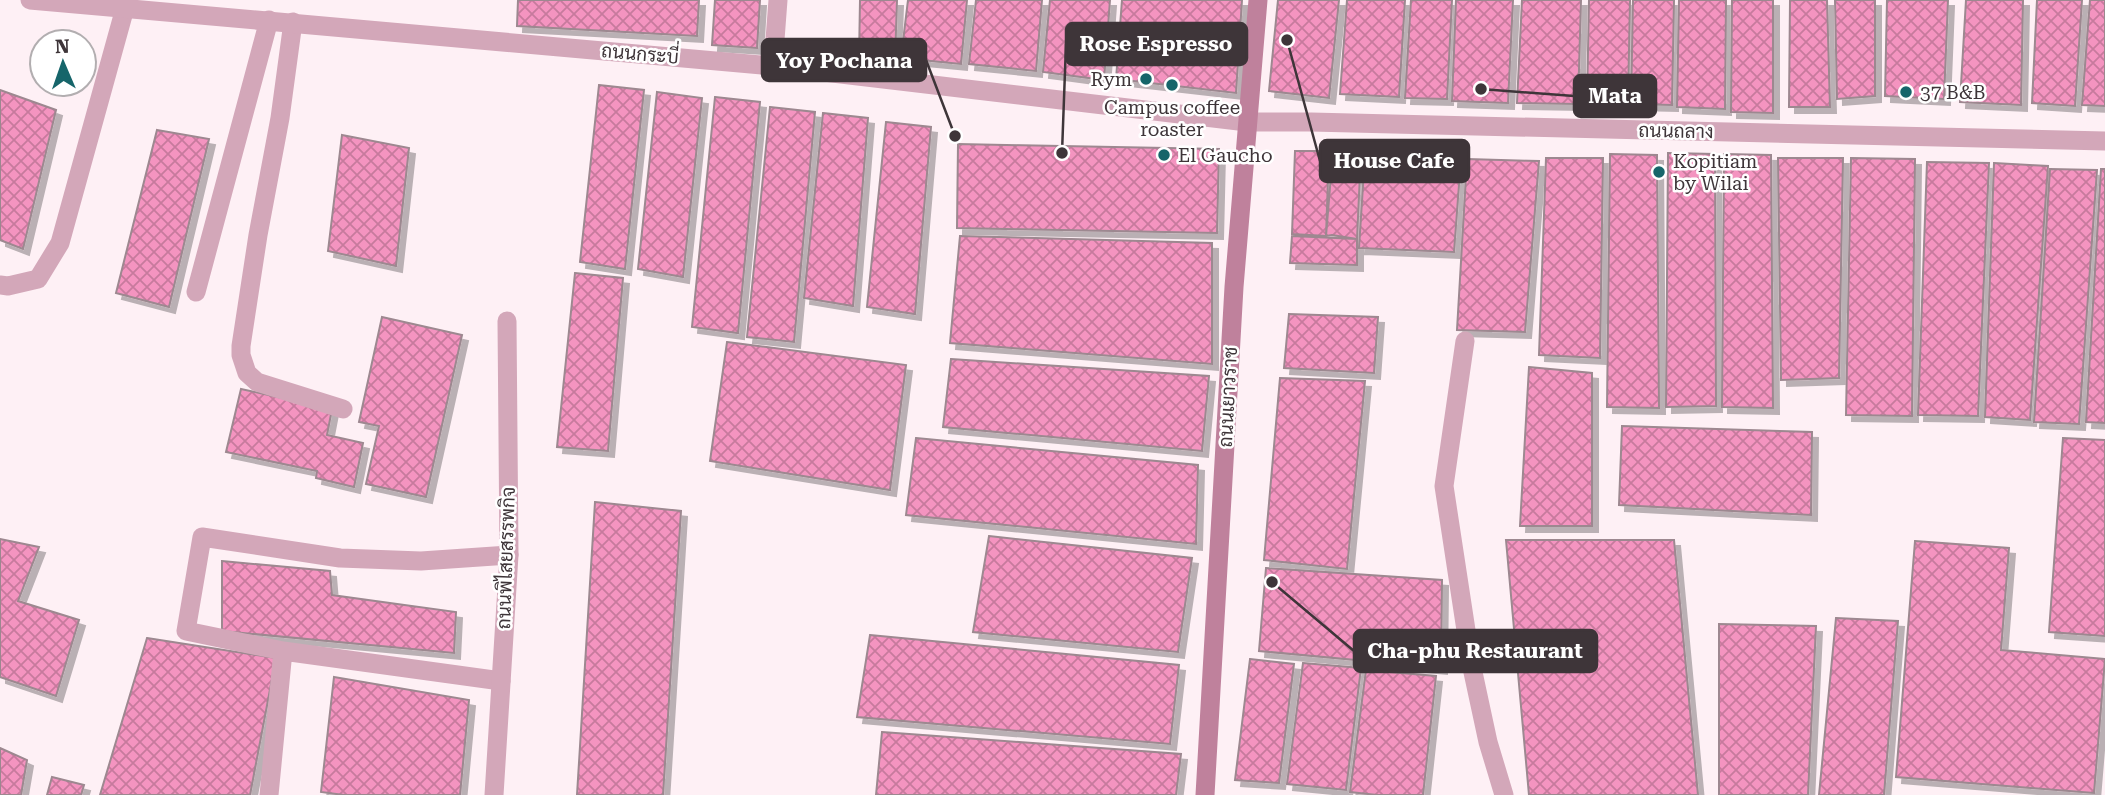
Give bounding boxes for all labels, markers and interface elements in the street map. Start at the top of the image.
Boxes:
callout: Rose Espresso [1066,23,1247,65]
north arrow [28,28,98,98]
text: Rose Espresso [1080,32,1232,56]
street label: ถนนกระบี่ [600,33,680,69]
text: N [55,35,71,58]
callout: Yoy Pochana [762,39,926,81]
text: Yoy Pochana [776,49,913,73]
place label: Rym [1091,68,1132,91]
marker: Rym [1138,71,1154,87]
callout: Mata [1574,75,1656,117]
marker: Campus coffee roaster [1164,77,1180,93]
place label: 37 B&B [1920,81,1985,104]
text: Mata [1588,84,1642,108]
marker: 37 B&B [1898,84,1914,100]
place label: Campus coffee roaster [1104,96,1240,141]
street label: ถนนถลาง [1638,119,1714,143]
callout: House Cafe [1320,140,1469,182]
place label: El Gaucho [1178,144,1273,167]
marker: El Gaucho [1156,147,1172,163]
text: House Cafe [1333,149,1455,173]
place label: Kopitiam by Wilai [1673,150,1757,195]
marker: Kopitiam by Wilai [1651,164,1667,180]
street label: ถนนเยาวราช [1214,346,1242,448]
street label: ถนนพิไสยสรรพกิจ [491,486,520,630]
callout: Cha-phu Restaurant [1354,630,1597,672]
text: Cha-phu Restaurant [1367,639,1583,663]

